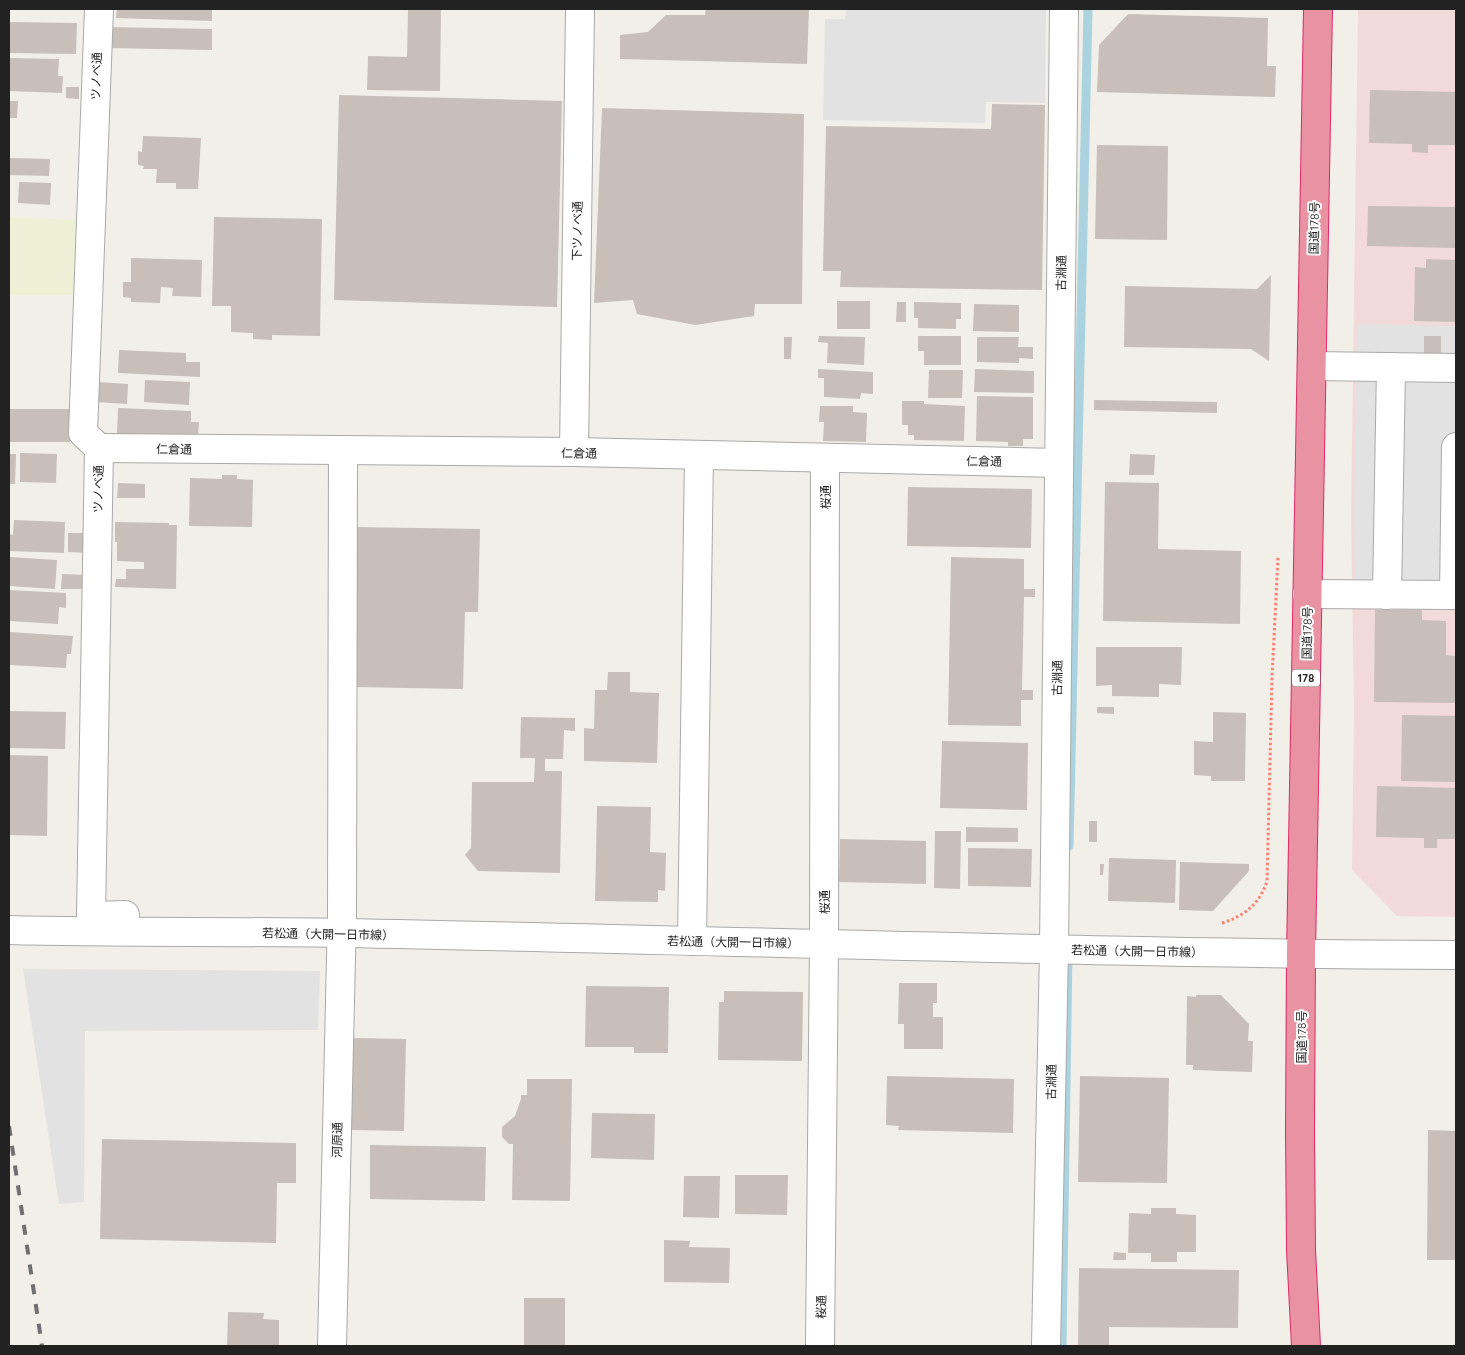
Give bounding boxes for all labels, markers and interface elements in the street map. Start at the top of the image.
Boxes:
street label: ツノベ通 [88,52,104,100]
street label: 下ツノベ通 [569,201,585,261]
street label: 国道178号 [1306,201,1322,255]
street label: 古淵通 [1053,255,1069,291]
street label: 仁倉通 [156,441,192,457]
street label: 仁倉通 [561,445,597,461]
street label: 仁倉通 [966,453,1002,469]
street label: ツノベ通 [90,465,106,513]
street label: 桜通 [818,485,833,509]
street label: 国道178号 [1299,606,1315,660]
street label: 古淵通 [1049,660,1065,696]
road number: 178 [1292,670,1320,686]
street label: 桜通 [817,890,832,914]
street label: 若松通（大開一日市線） [262,925,394,943]
street label: 若松通（大開一日市線） [667,933,799,951]
street label: 若松通（大開一日市線） [1071,942,1203,960]
street label: 国道178号 [1294,1010,1309,1064]
street label: 古淵通 [1043,1064,1059,1100]
street label: 河原通 [329,1122,345,1158]
street label: 桜通 [813,1295,829,1319]

